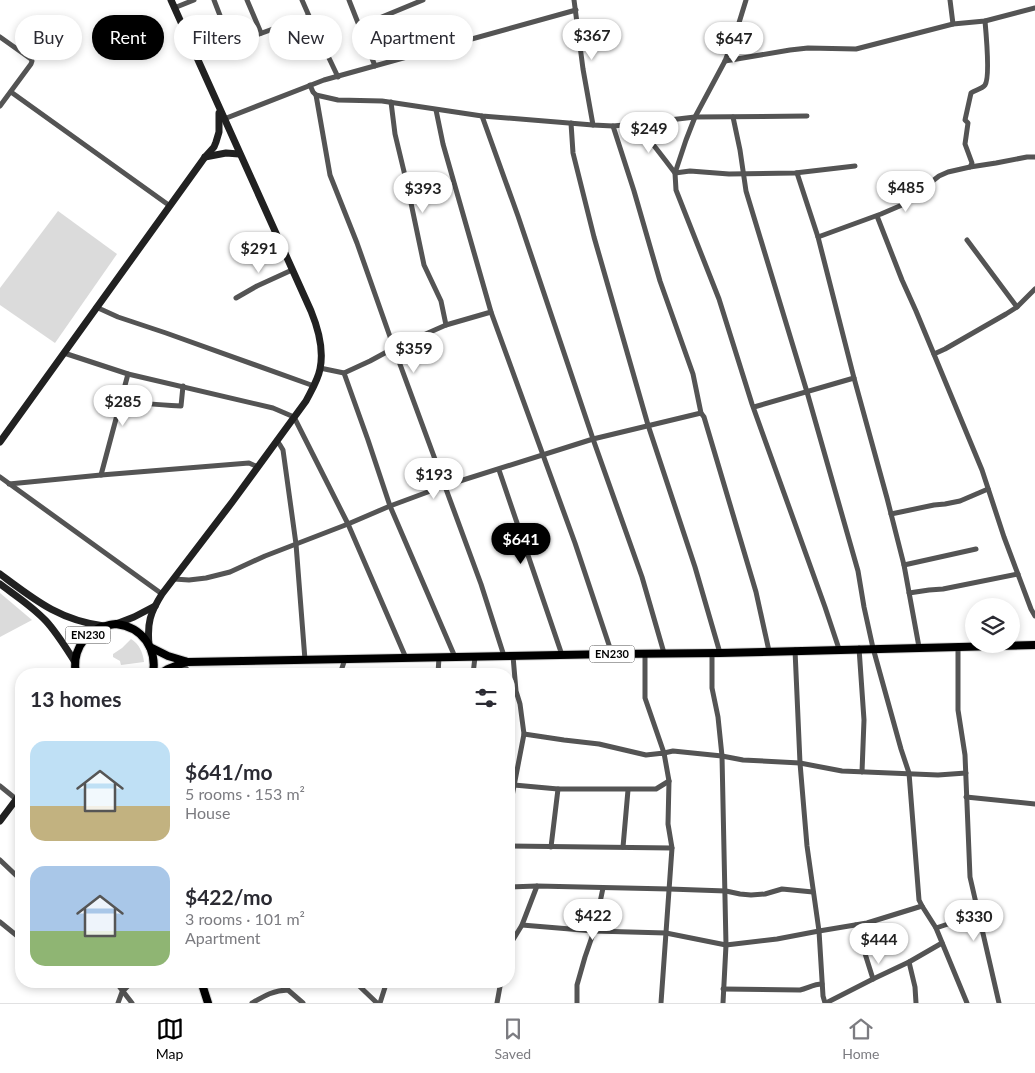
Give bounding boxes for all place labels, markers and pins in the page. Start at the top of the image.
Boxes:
pin: $367 [562,18,622,61]
pin: $647 [704,22,764,64]
pin: $249 [619,112,679,154]
pin: $485 [876,170,936,213]
pin: $393 [393,172,453,214]
pin: $291 [229,232,289,274]
pin: $359 [384,332,444,374]
pin: $285 [93,384,153,427]
pin: $193 [404,458,464,500]
pin: $641 [491,522,551,565]
pin: $422 [563,898,623,941]
pin: $330 [944,900,1004,942]
pin: $444 [849,922,909,965]

